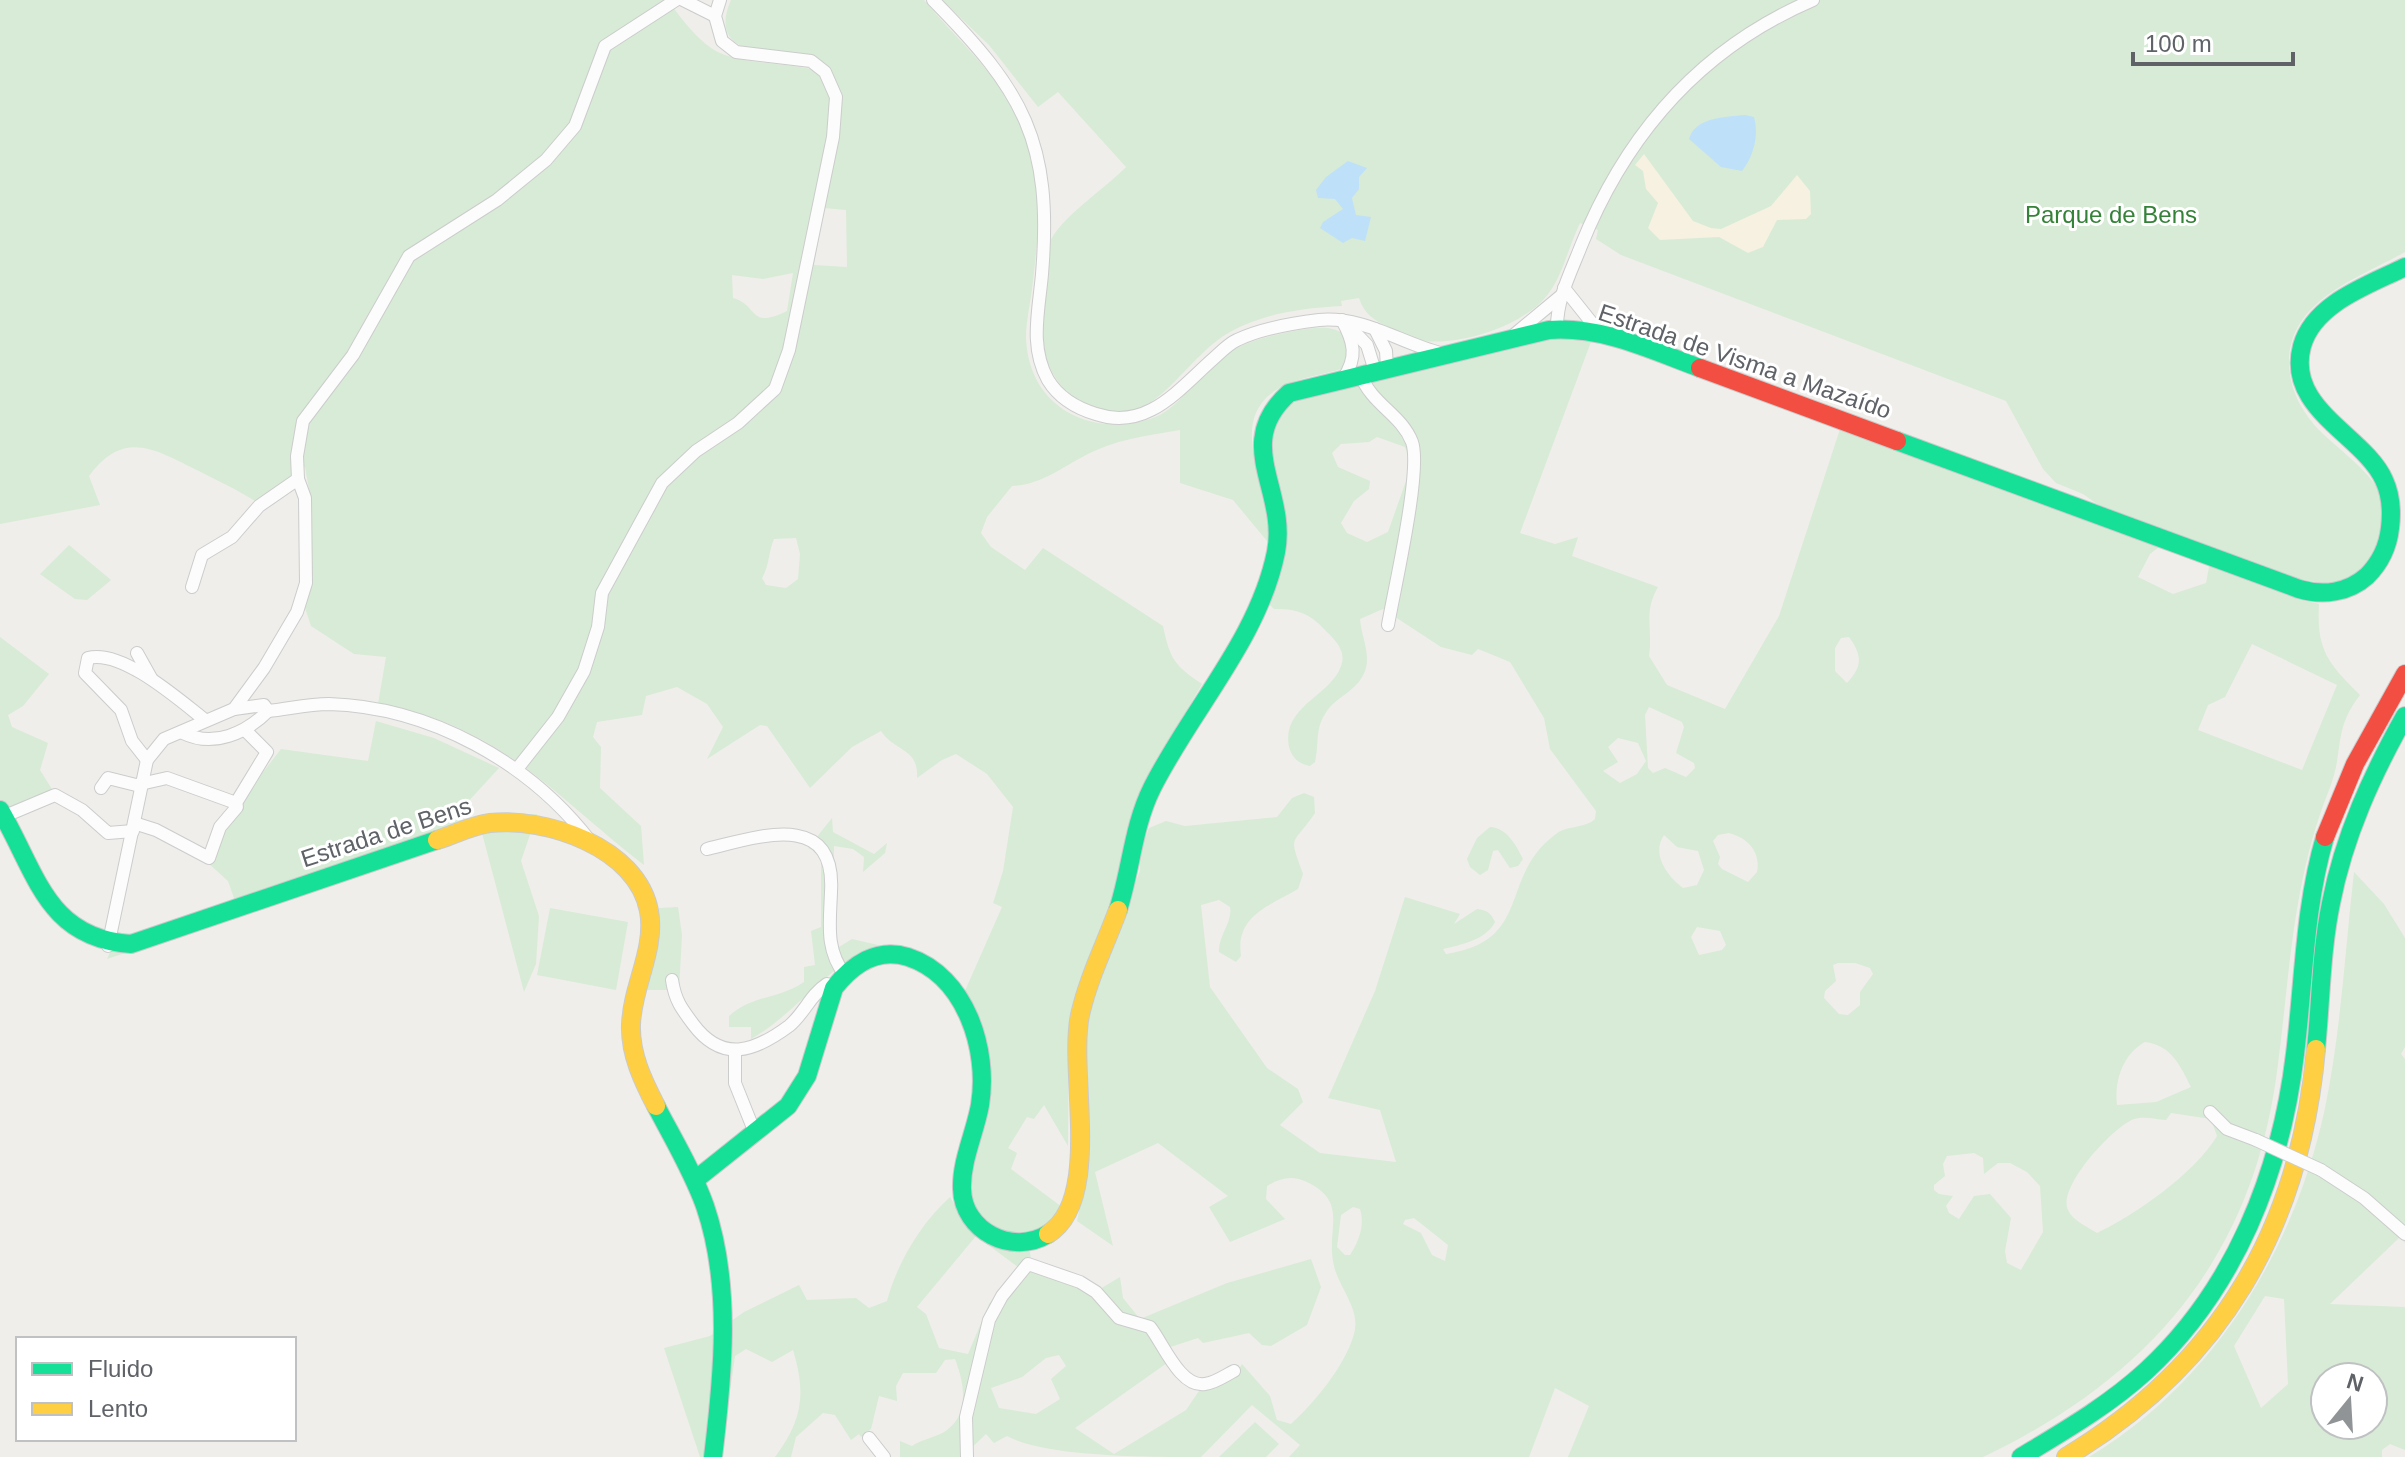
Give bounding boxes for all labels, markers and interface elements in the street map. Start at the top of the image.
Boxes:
scale bar [2133,16,2293,66]
text: 100 m [2145,30,2212,57]
park label: Parque de Bens [2025,201,2197,228]
street label: Estrada de Visma a Mazaído [1595,298,1895,424]
street label: Estrada de Bens [297,792,475,872]
legend [16,1337,296,1441]
text: Fluido [88,1355,153,1382]
north arrow [2309,1361,2389,1441]
text: N [2344,1368,2366,1397]
text: Lento [88,1395,148,1422]

